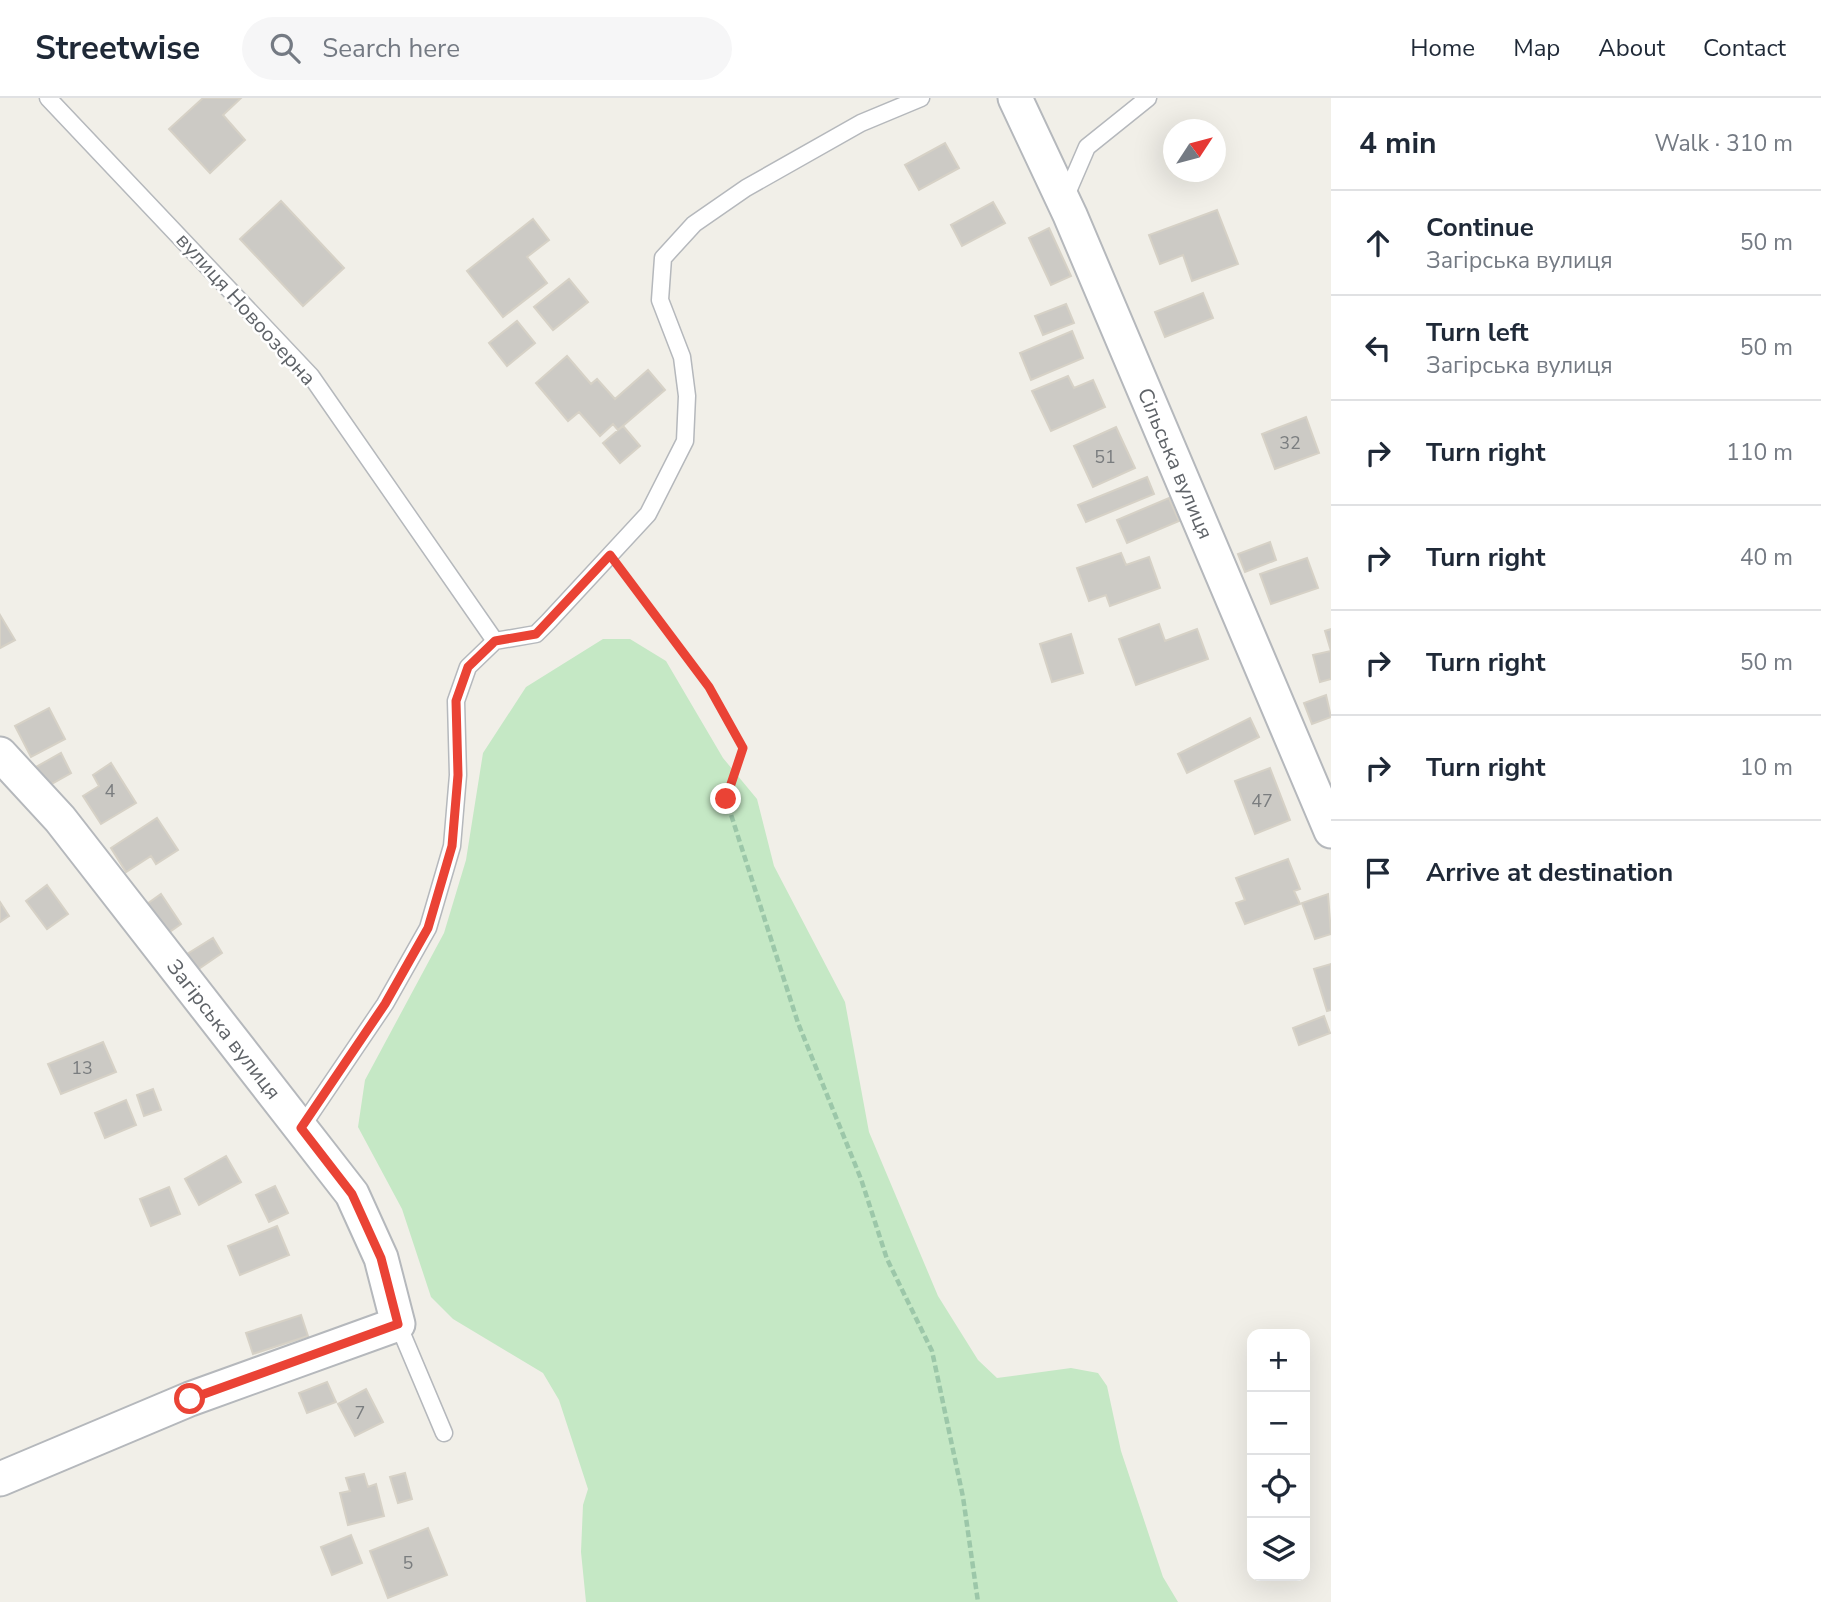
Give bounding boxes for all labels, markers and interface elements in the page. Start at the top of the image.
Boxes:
search box [242,17,732,80]
text: Streetwise [35,26,200,71]
icon: search [266,29,304,67]
text: Search here [322,31,460,66]
text: Home [1410,32,1475,64]
text: Map [1513,32,1560,64]
text: About [1598,32,1665,64]
text: Contact [1703,32,1786,64]
north arrow [1163,119,1226,182]
text: 4 min [1359,123,1437,164]
text: Walk · 310 m [1654,128,1793,159]
text: Continue [1426,210,1534,245]
icon: ahead [1359,224,1397,262]
street label: вулиця Новоозерна [170,227,322,391]
text: 50 m [1740,227,1793,258]
text: Загірська вулиця [1426,245,1613,276]
text: Turn left [1426,315,1529,350]
icon: left [1359,329,1397,367]
text: 50 m [1740,332,1793,363]
text: Загірська вулиця [1426,350,1613,381]
street label: Сільська вулиця [1131,383,1220,543]
house number: 32 [1279,431,1301,455]
icon: right [1359,434,1397,472]
text: Turn right [1426,435,1545,470]
text: 110 m [1726,437,1793,468]
house number: 51 [1094,445,1116,469]
icon: right [1359,539,1397,577]
text: Turn right [1426,540,1545,575]
text: 40 m [1740,542,1793,573]
icon: right [1359,644,1397,682]
text: Turn right [1426,645,1545,680]
text: 50 m [1740,647,1793,678]
icon: right [1359,749,1397,787]
text: Turn right [1426,750,1545,785]
text: 10 m [1740,752,1793,783]
house number: 4 [105,779,116,803]
route end [710,783,741,814]
house number: 47 [1251,789,1273,813]
icon: arrive [1359,854,1397,892]
text: Arrive at destination [1426,855,1673,890]
street label: Загірська вулиця [160,953,287,1105]
house number: 13 [71,1056,93,1080]
map controls [1247,1329,1310,1581]
button: + [1247,1329,1310,1392]
route start [174,1383,205,1414]
button: − [1247,1392,1310,1455]
house number: 7 [355,1401,365,1425]
button: locate [1247,1455,1310,1518]
button: layers [1247,1518,1310,1581]
house number: 5 [403,1551,413,1575]

